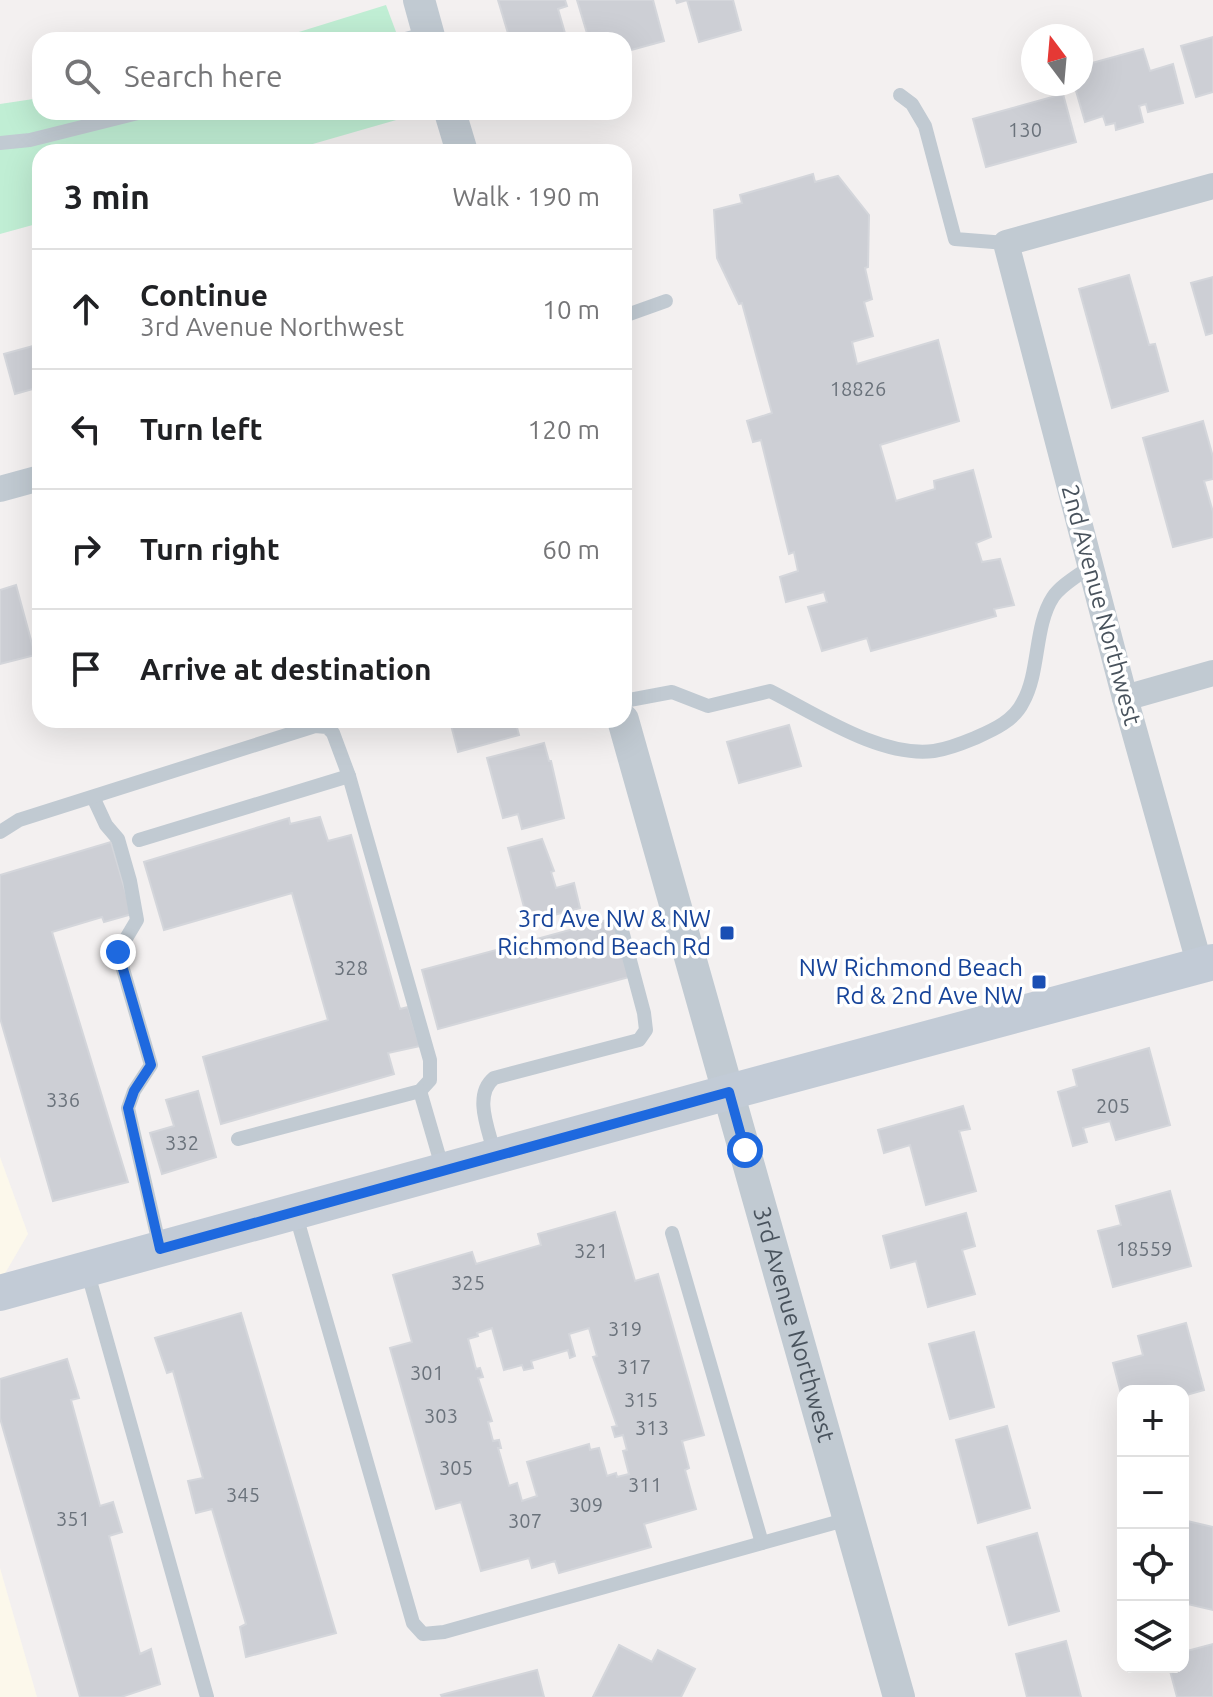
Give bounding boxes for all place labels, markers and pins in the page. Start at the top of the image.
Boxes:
place label: 3rd Ave NW & NW Richmond Beach Rd [497,905,711,960]
marker: 3rd Ave NW & NW Richmond Beach Rd [718,924,736,942]
place label: NW Richmond Beach Rd & 2nd Ave NW [799,954,1023,1009]
marker: NW Richmond Beach Rd & 2nd Ave NW [1030,973,1048,991]

